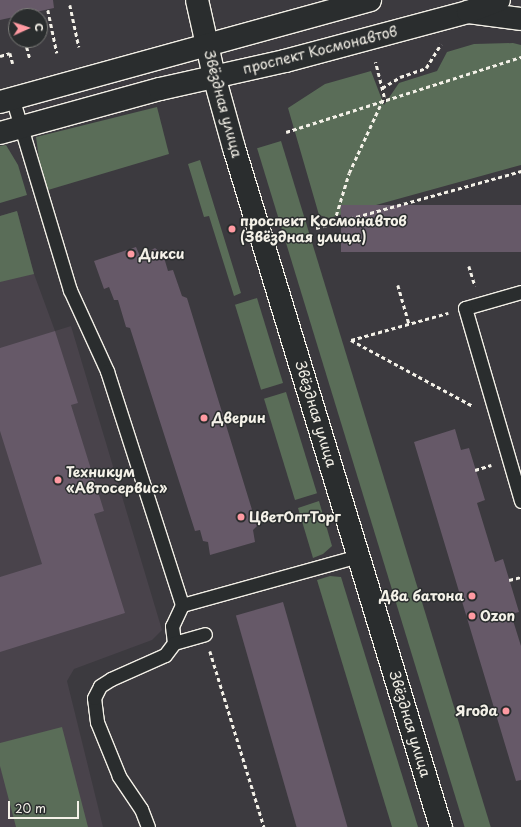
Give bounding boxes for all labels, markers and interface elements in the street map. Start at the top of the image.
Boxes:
north arrow [8,8,48,48]
text: С [31,23,48,32]
street label: проспект Космонавтов [241,23,399,77]
street label: Звёздная улица [201,48,245,160]
place label: проспект Космонавтов (Звёздная улица) [240,213,408,246]
marker: проспект Космонавтов (Звёздная улица) [227,224,237,234]
place label: Дикси [139,246,184,262]
marker: Дикси [126,249,136,259]
street label: Звёздная улица [292,358,340,470]
place label: Дверин [212,410,266,426]
marker: Дверин [199,413,209,423]
place label: Техникум «Автосервис» [66,464,167,496]
marker: Техникум «Автосервис» [53,475,63,485]
place label: ЦветОптТорг [249,509,341,525]
marker: ЦветОптТорг [236,512,246,522]
place label: Два батона [379,588,464,604]
marker: Два батона [467,591,477,601]
place label: Ozon [480,608,515,624]
marker: Ozon [467,611,477,621]
street label: Звёздная улица [386,668,434,780]
place label: Ягода [456,703,498,719]
marker: Ягода [501,706,511,716]
scale bar [10,793,81,819]
text: 20 m [15,799,46,817]

